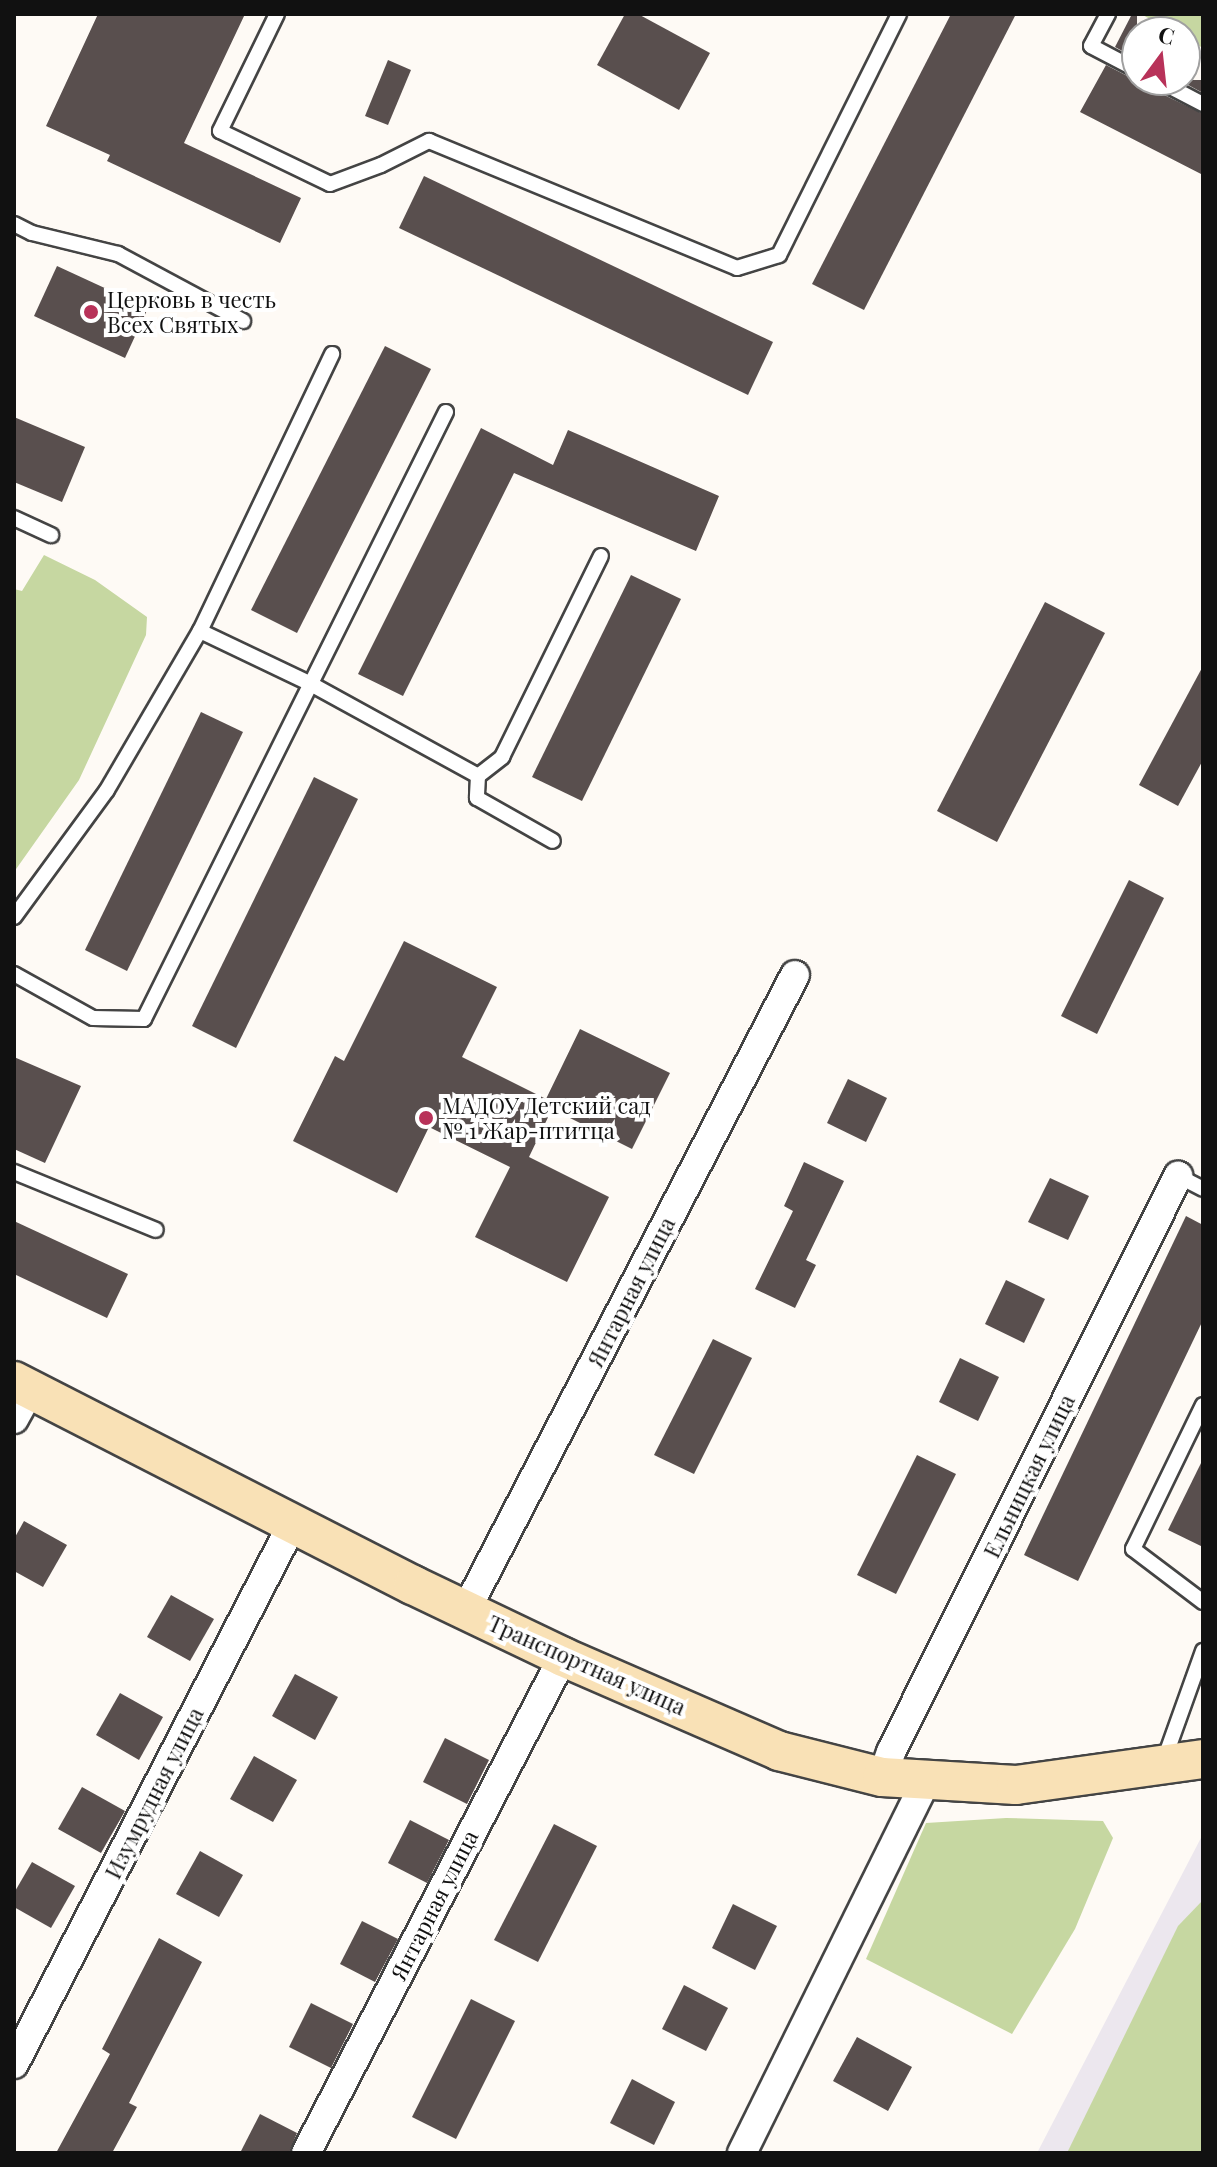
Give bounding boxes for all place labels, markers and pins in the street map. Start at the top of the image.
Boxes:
place label: Церковь в честь Всех Святых [107,286,276,338]
marker: Церковь в честь Всех Святых [82,303,100,321]
place label: МАДОУ Детский сад № 1 Жар-птитца [442,1092,651,1144]
marker: МАДОУ Детский сад № 1 Жар-птитца [417,1109,435,1127]

